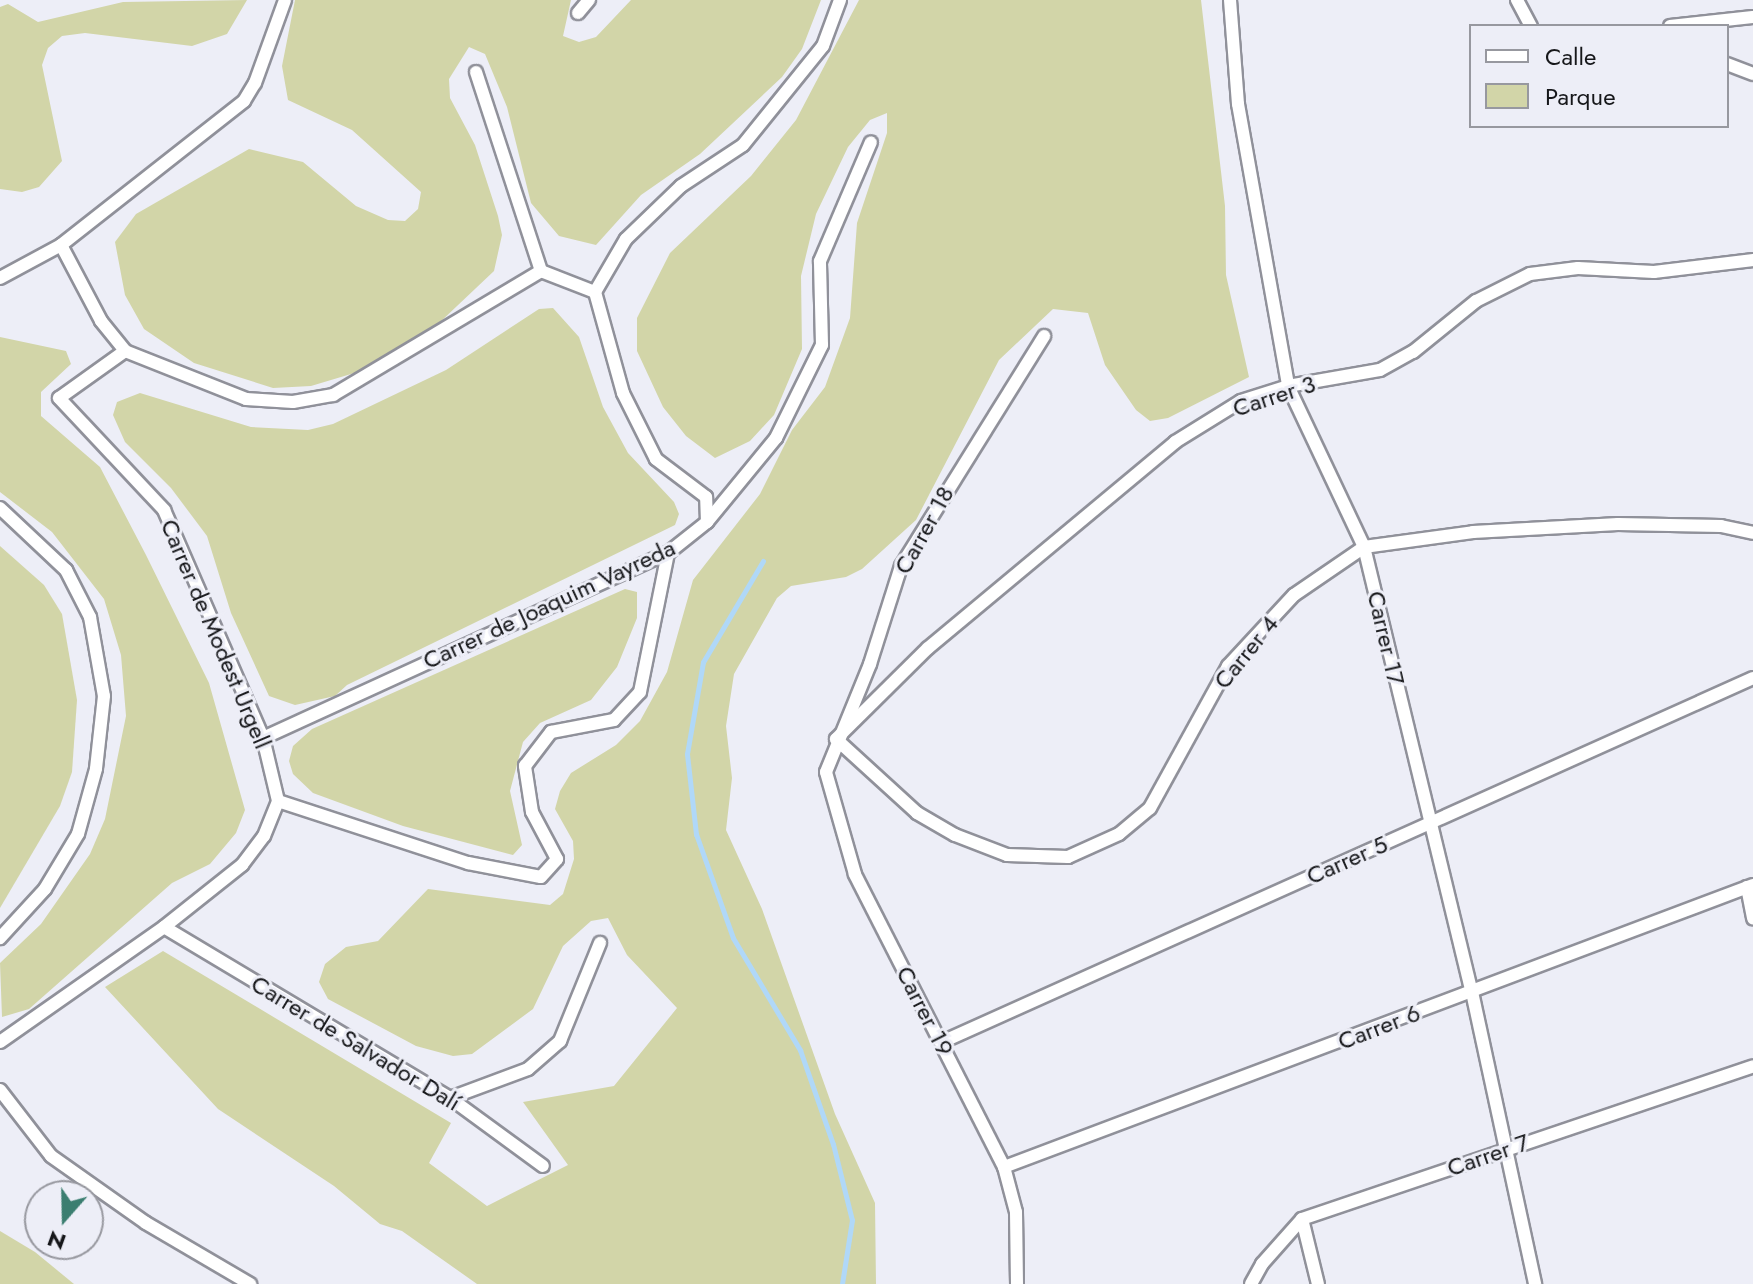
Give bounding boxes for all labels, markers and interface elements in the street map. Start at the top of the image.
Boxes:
legend [1469,24,1729,128]
text: Calle [1545,39,1596,74]
text: Parque [1545,79,1616,114]
street label: Carrer 3 [1229,369,1319,423]
street label: Carrer 18 [888,481,960,579]
street label: Carrer de Modest Urgell [155,515,277,753]
street label: Carrer de Joaquim Vayreda [418,533,680,675]
street label: Carrer 17 [1361,588,1411,688]
street label: Carrer 4 [1208,610,1284,694]
street label: Carrer 5 [1302,829,1392,891]
street label: Carrer 19 [890,961,960,1061]
street label: Carrer de Salvador Dalí [246,969,466,1117]
street label: Carrer 6 [1334,998,1424,1056]
street label: Carrer 7 [1443,1128,1533,1182]
north arrow [24,1180,104,1260]
text: N [43,1223,70,1259]

